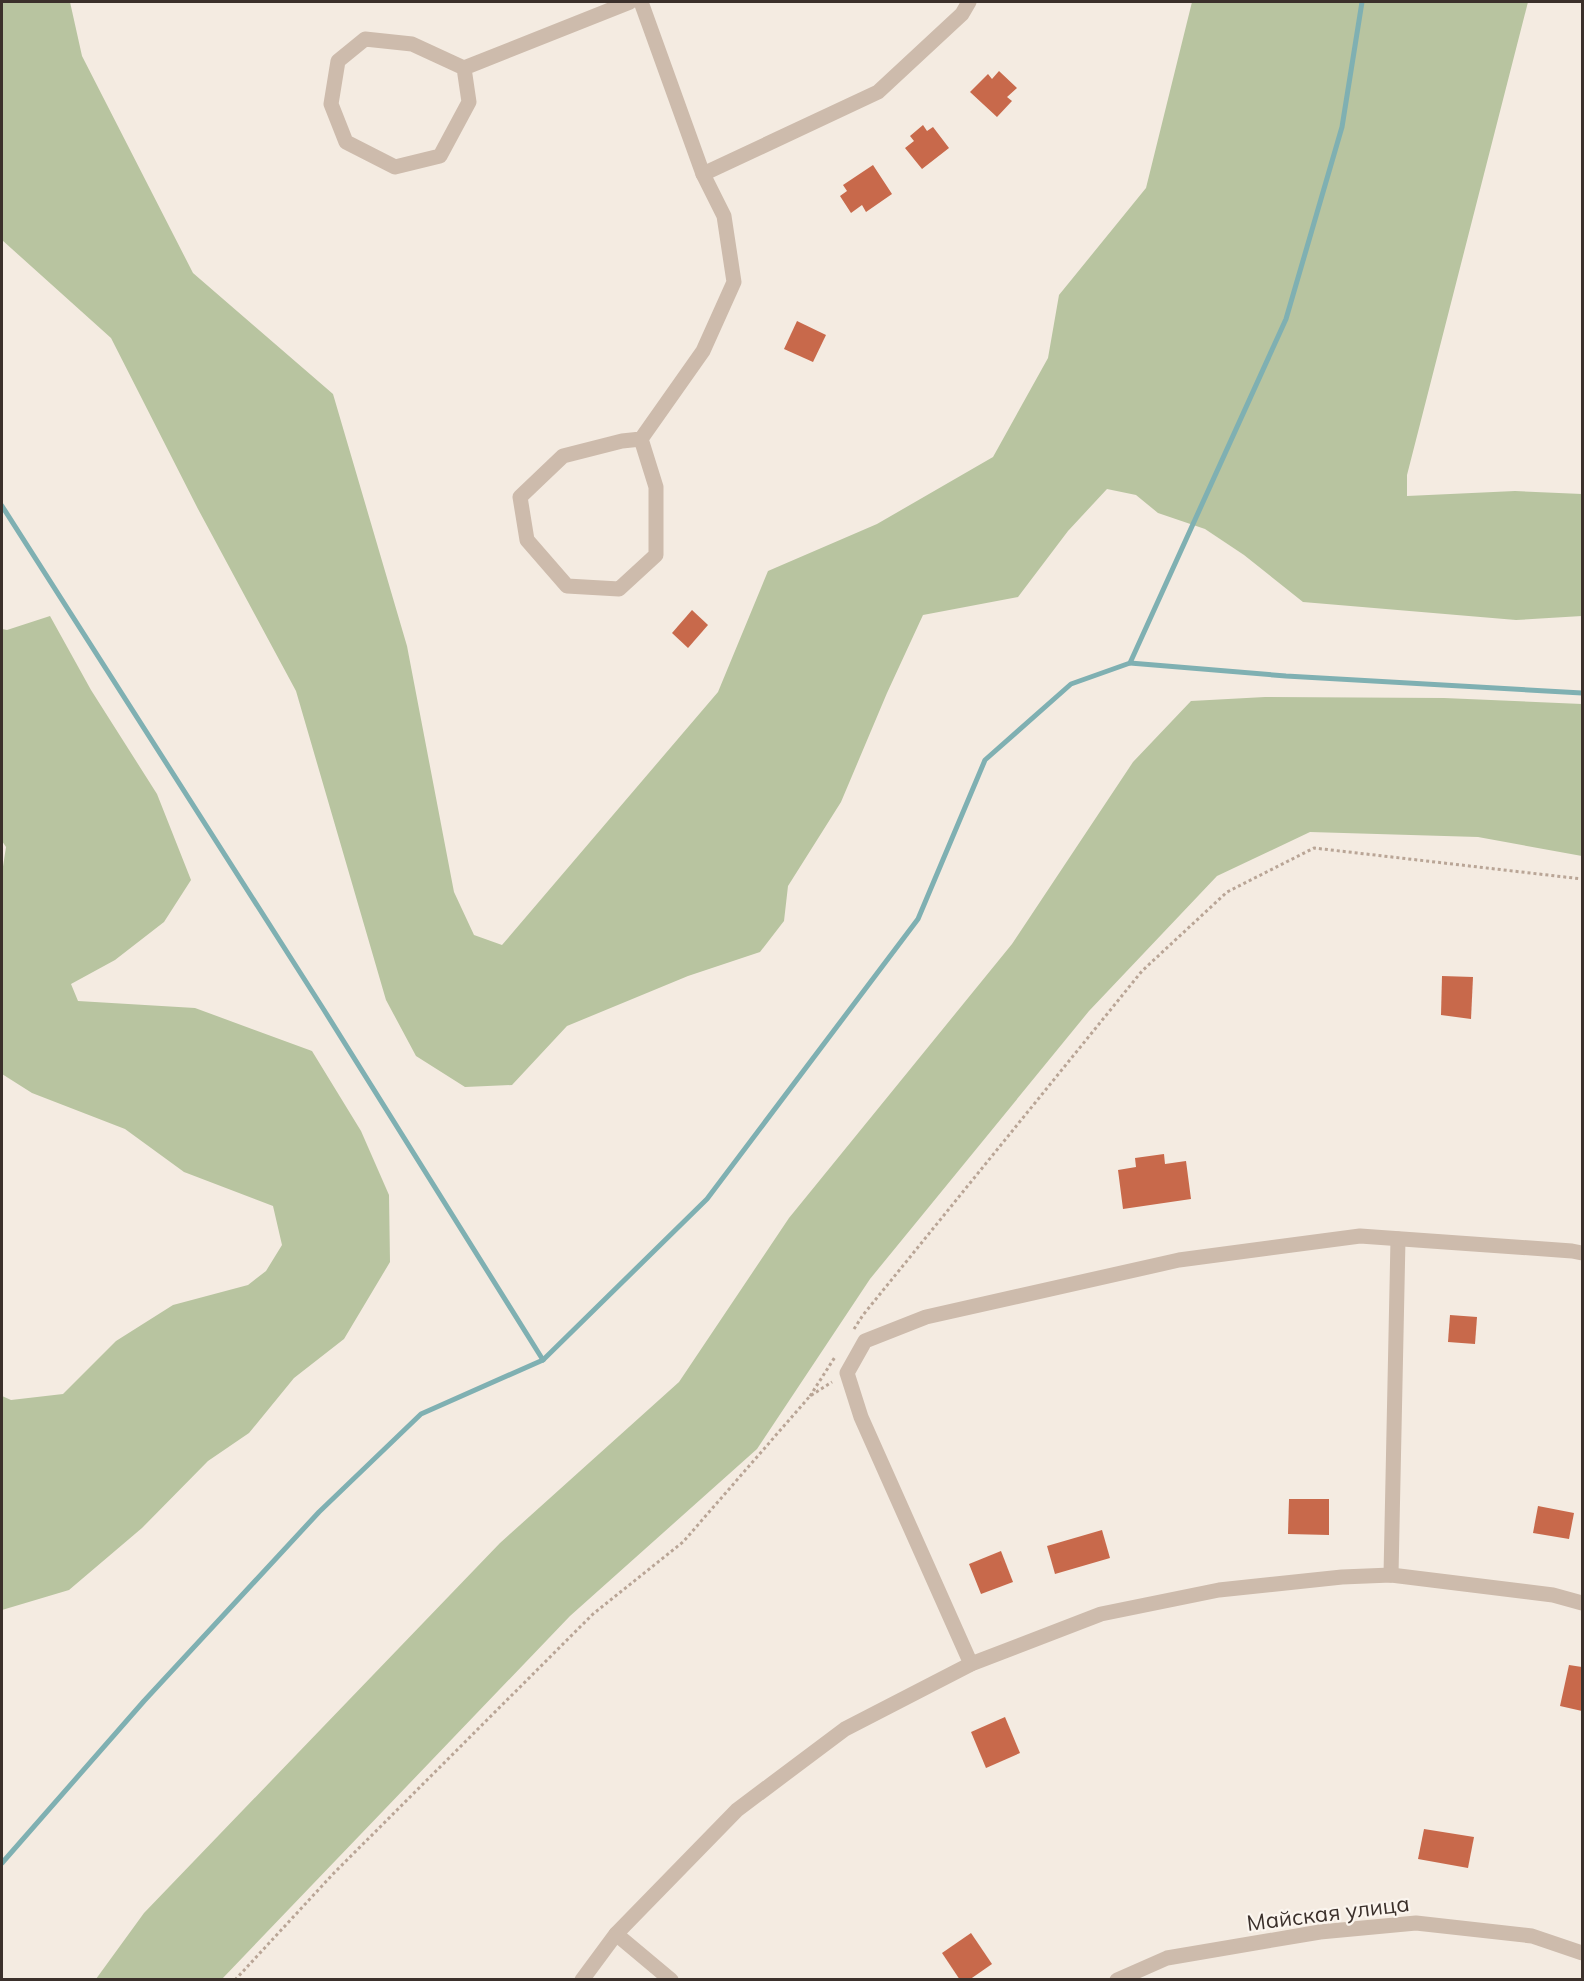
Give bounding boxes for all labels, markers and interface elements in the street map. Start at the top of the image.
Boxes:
street label: Майская улица [1245,1889,1411,1937]

